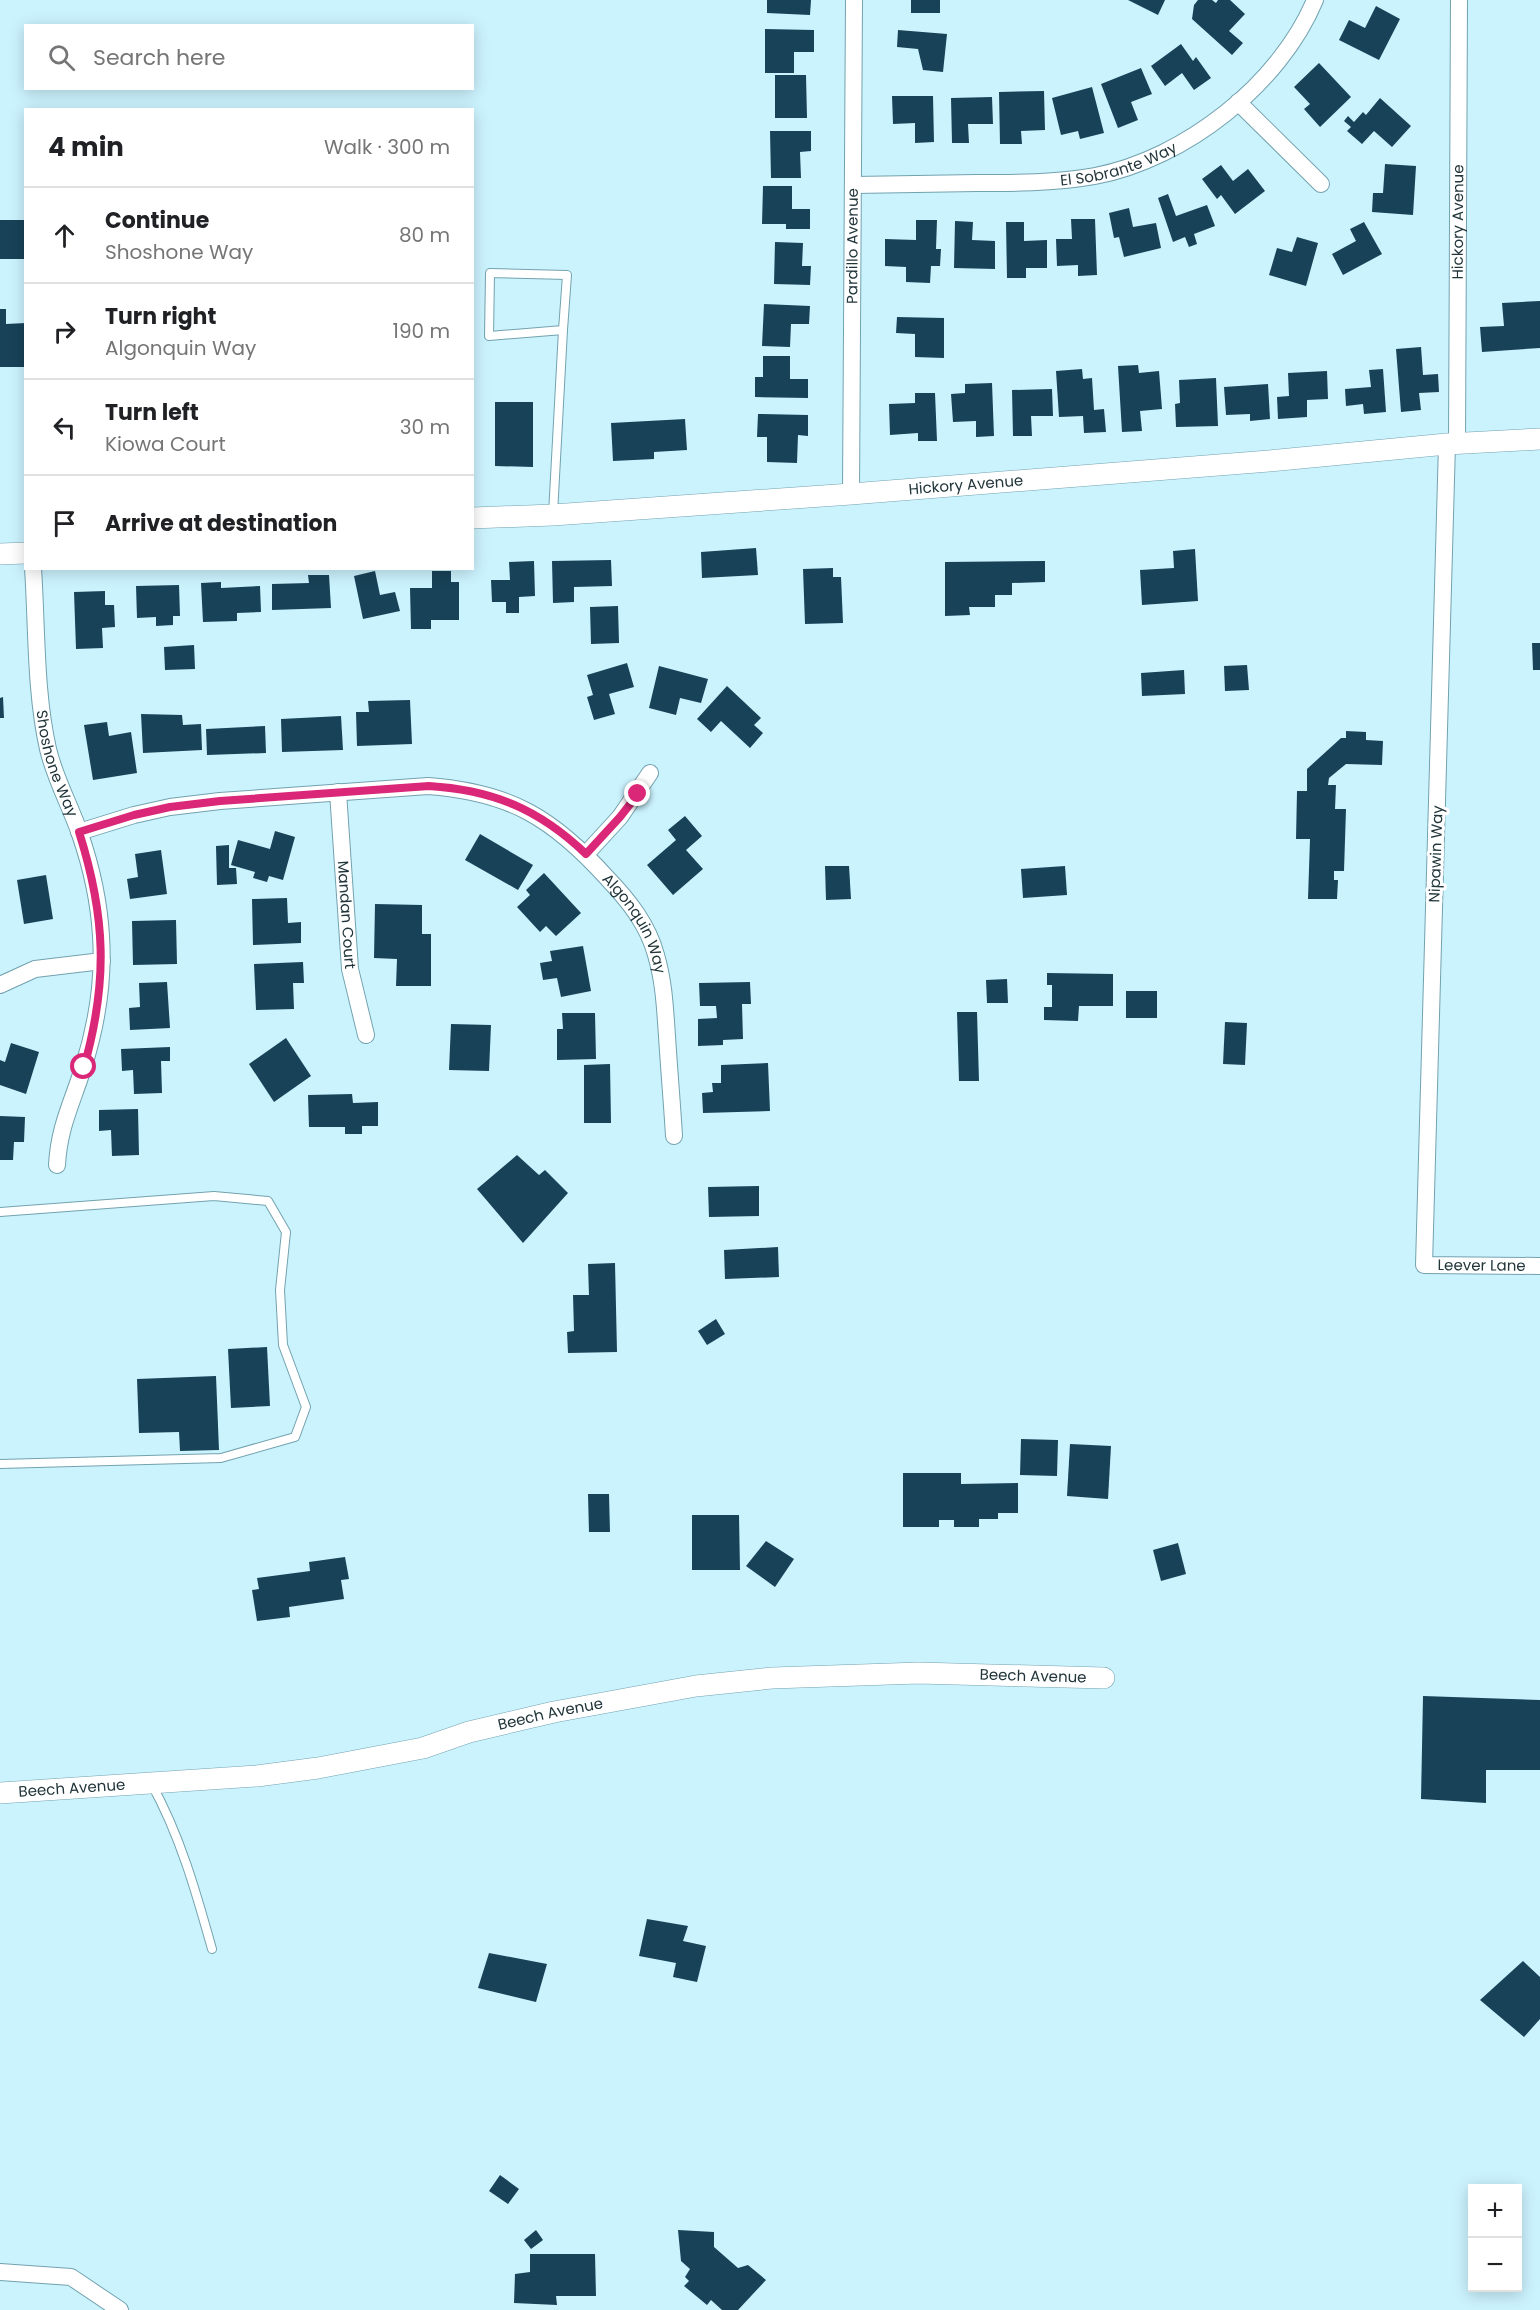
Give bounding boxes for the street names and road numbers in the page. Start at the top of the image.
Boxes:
street label: El Sobrante Way [1059,136,1181,191]
street label: Hickory Avenue [1447,164,1468,280]
street label: Pardillo Avenue [841,188,863,304]
street label: Hickory Avenue [908,469,1024,499]
street label: Shoshone Way [31,709,84,821]
street label: Nipawin Way [1423,804,1448,903]
street label: Mandan Court [333,860,361,970]
street label: Algonquin Way [598,868,671,976]
street label: Leever Lane [1438,1254,1526,1276]
street label: Beech Avenue [979,1664,1087,1688]
street label: Beech Avenue [496,1692,604,1735]
street label: Beech Avenue [18,1774,126,1802]

